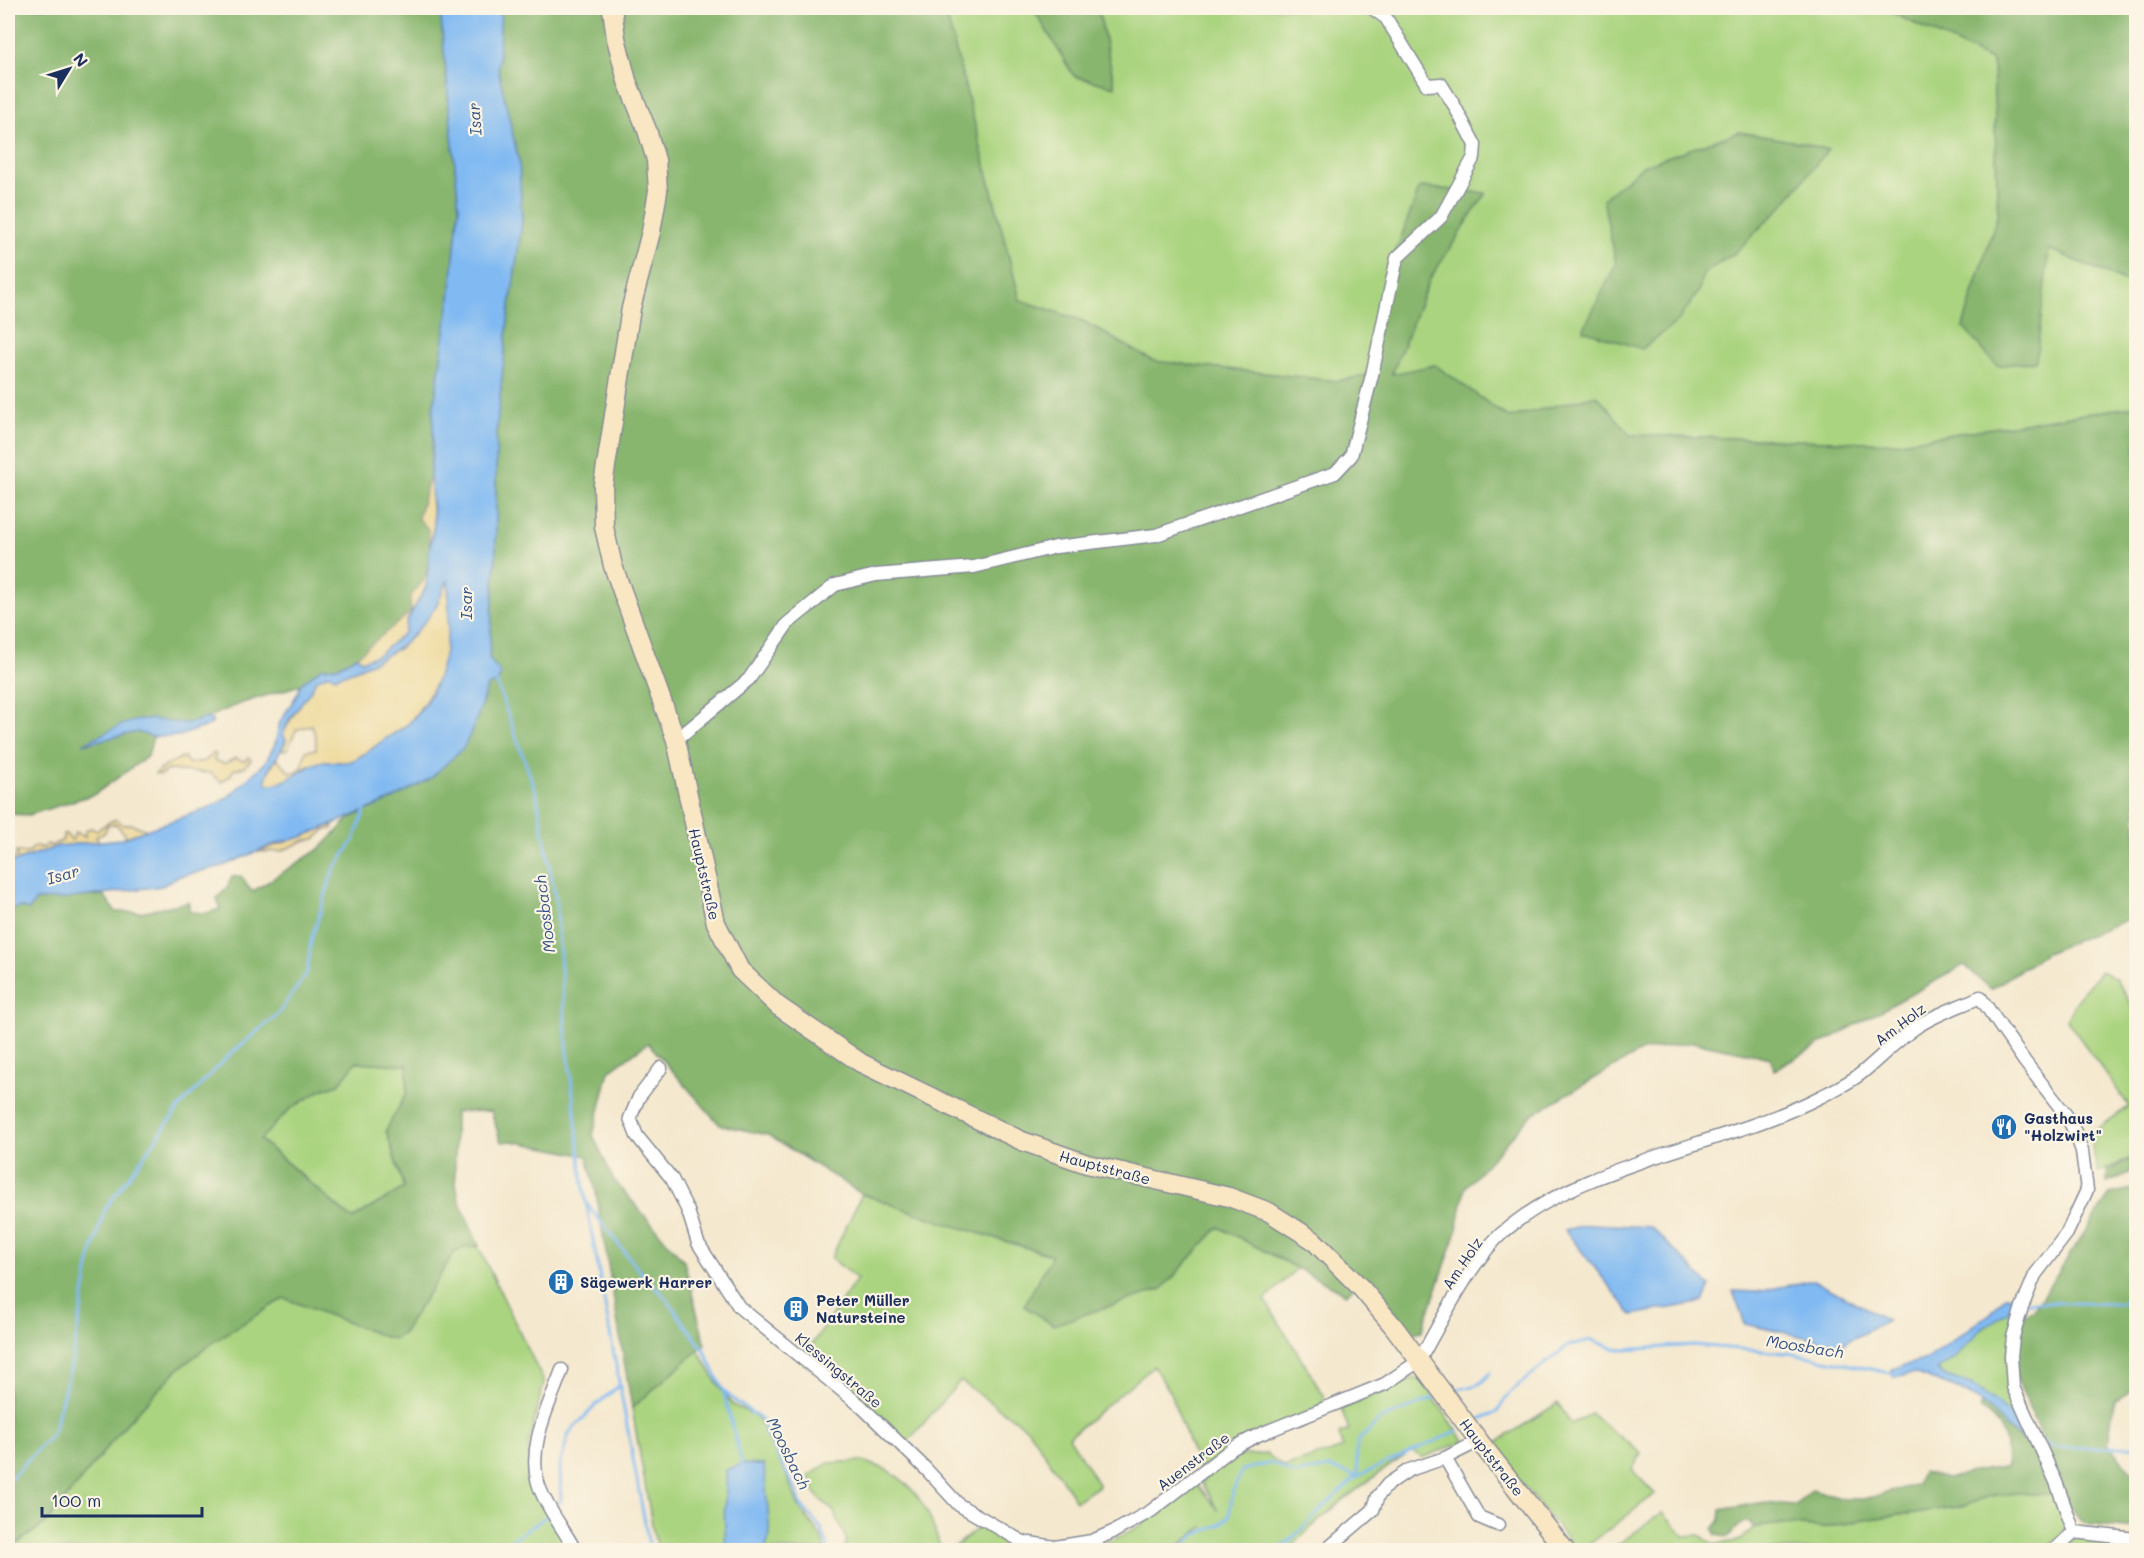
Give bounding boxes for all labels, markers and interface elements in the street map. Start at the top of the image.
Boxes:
north arrow [39,39,99,99]
text: N [69,48,93,71]
water label: Isar [462,102,486,136]
water label: Isar [455,587,476,619]
street label: Hauptstraße [685,826,725,922]
water label: Isar [44,859,82,889]
water label: Moosbach [529,874,559,954]
street label: Am Holz [1870,998,1930,1050]
place label: Gasthaus "Holzwirt" [2024,1108,2102,1145]
restaurant icon: Gasthaus "Holzwirt" [1989,1112,2019,1142]
street label: Hauptstraße [1057,1145,1153,1189]
street label: Am Holz [1437,1233,1487,1293]
building icon: Sägewerk Harrer [546,1267,576,1297]
place label: Sägewerk Harrer [580,1272,712,1292]
place label: Peter Müller Natursteine [816,1290,910,1327]
building icon: Peter Müller Natursteine [781,1294,811,1324]
street label: Klessingstraße [791,1328,887,1412]
water label: Moosbach [1765,1330,1845,1362]
water label: Moosbach [762,1413,816,1493]
street label: Hauptstraße [1455,1414,1529,1500]
street label: Auenstraße [1153,1427,1233,1495]
scale bar [42,1480,202,1518]
text: 100 m [51,1488,101,1512]

